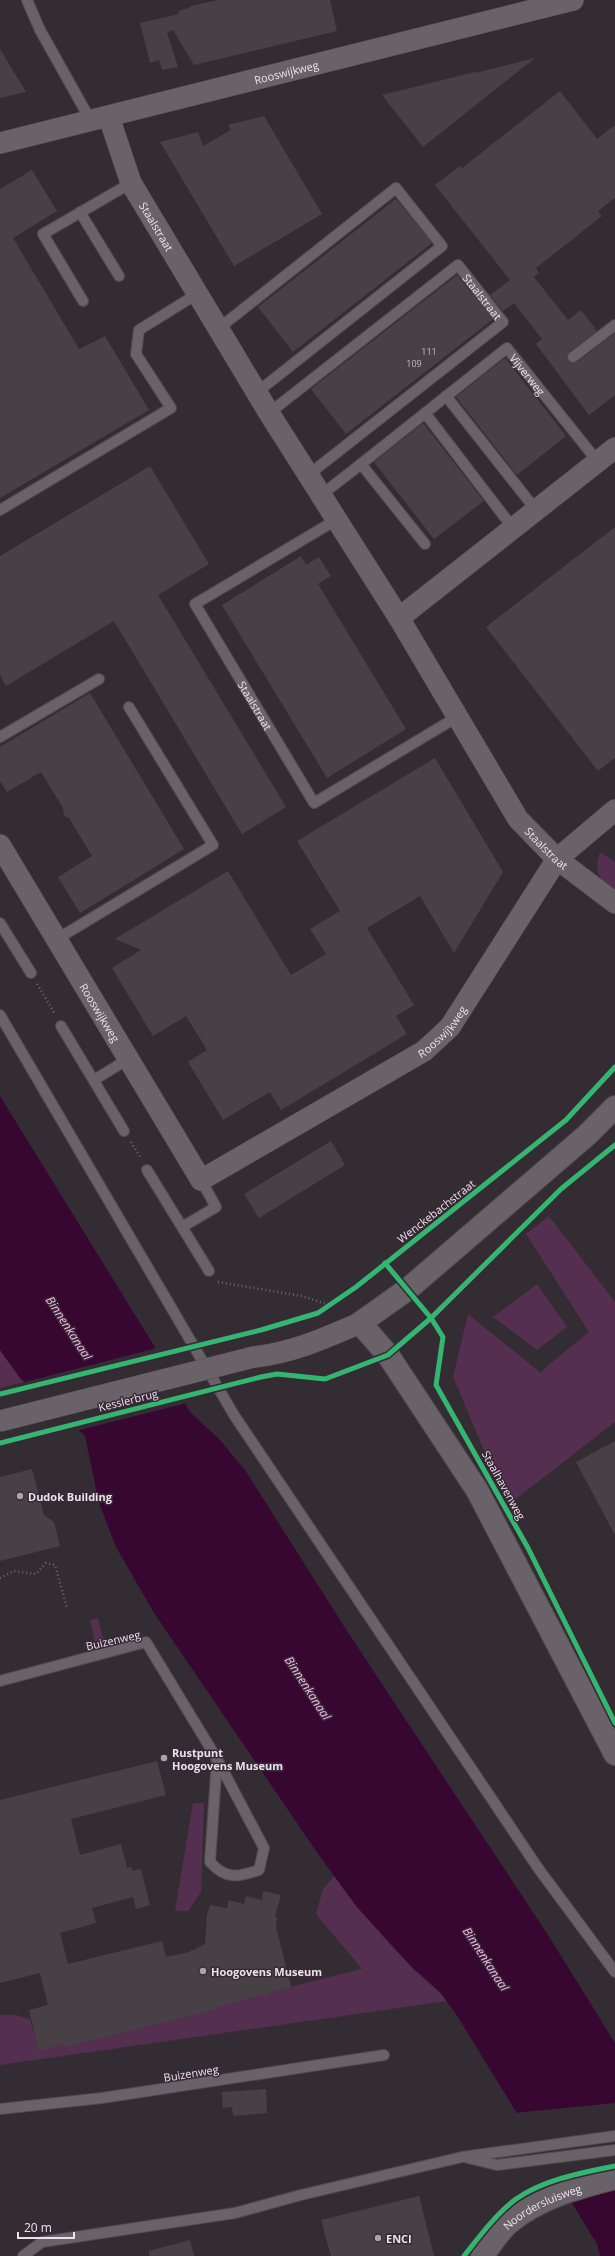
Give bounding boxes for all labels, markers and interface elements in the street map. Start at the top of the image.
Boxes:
street label: Rooswijkweg [252,56,320,87]
street label: Staalstraat [136,199,178,254]
street label: Staalstraat [460,270,506,323]
house number: 111 [421,345,437,358]
street label: Vijverweg [507,350,549,398]
house number: 109 [406,357,422,370]
street label: Staalstraat [235,678,276,733]
street label: Staalstraat [522,823,571,873]
street label: Rooswijkweg [77,980,124,1044]
street label: Rooswijkweg [415,1002,469,1061]
street label: Wenckebachstraat [394,1176,478,1246]
water label: Binnenkanaal [42,1293,97,1364]
street label: Kesslerbrug [97,1385,159,1415]
street label: Staalhavenweg [479,1448,529,1522]
place label: Dudok Building [28,1489,113,1504]
marker: Dudok Building [15,1491,25,1501]
street label: Buizenweg [84,1626,142,1654]
water label: Binnenkanaal [281,1653,336,1724]
place label: Rustpunt Hoogovens Museum [172,1745,283,1773]
marker: Rustpunt Hoogovens Museum [159,1753,169,1763]
water label: Binnenkanaal [459,1924,514,1995]
place label: Hoogovens Museum [211,1964,322,1979]
marker: Hoogovens Museum [198,1966,208,1976]
street label: Buizenweg [162,2061,220,2085]
street label: Noordersluisweg [499,2180,583,2233]
scale bar [18,2214,74,2240]
text: 20 m [24,2219,52,2236]
place label: ENCI [386,2231,412,2246]
marker: ENCI [373,2233,383,2243]

